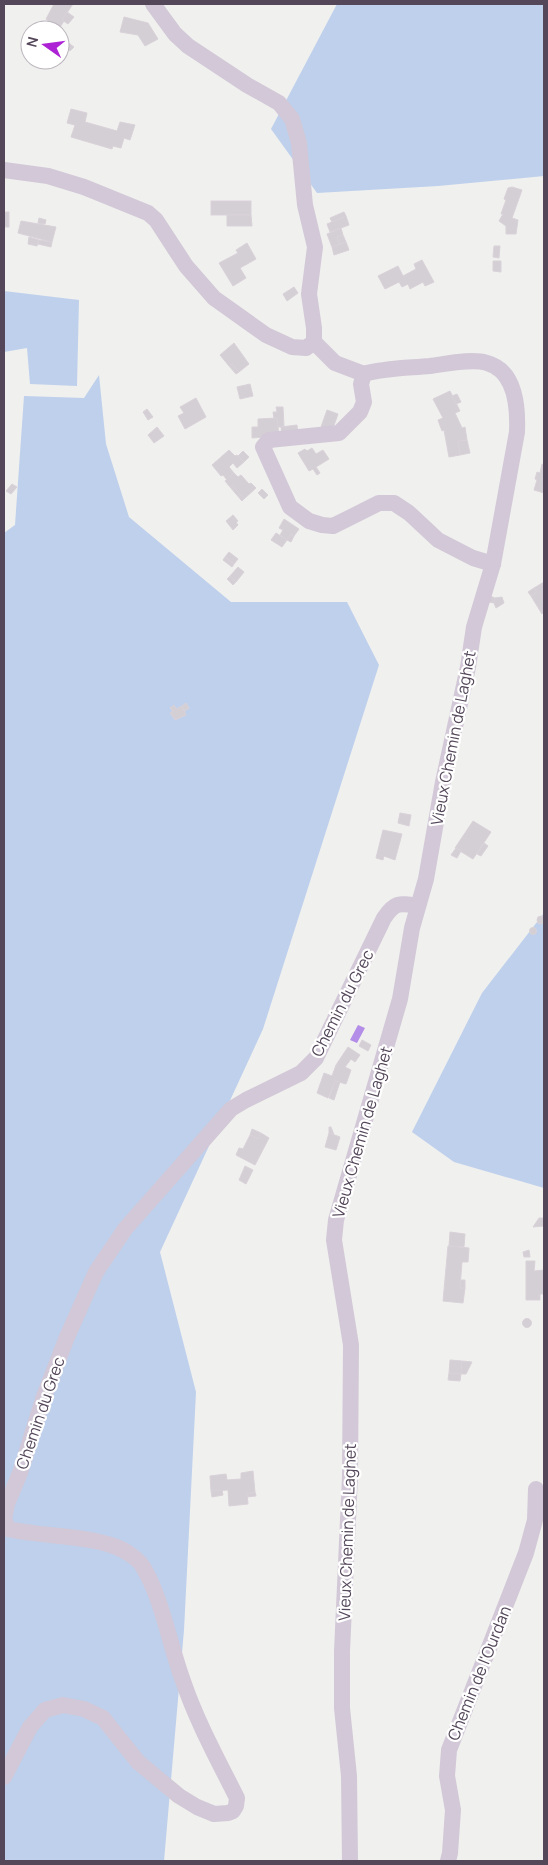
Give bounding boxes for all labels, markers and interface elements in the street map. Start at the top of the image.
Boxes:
north arrow [20,20,70,70]
text: N [21,35,42,49]
street label: Vieux Chemin de Laghet [425,649,481,827]
street label: Chemin du Grec [306,946,379,1060]
street label: Vieux Chemin de Laghet [327,1044,397,1220]
street label: Chemin du Grec [10,1354,70,1472]
street label: Vieux Chemin de Laghet [333,1443,361,1621]
street label: Chemin de l'Ourdan [442,1602,516,1744]

